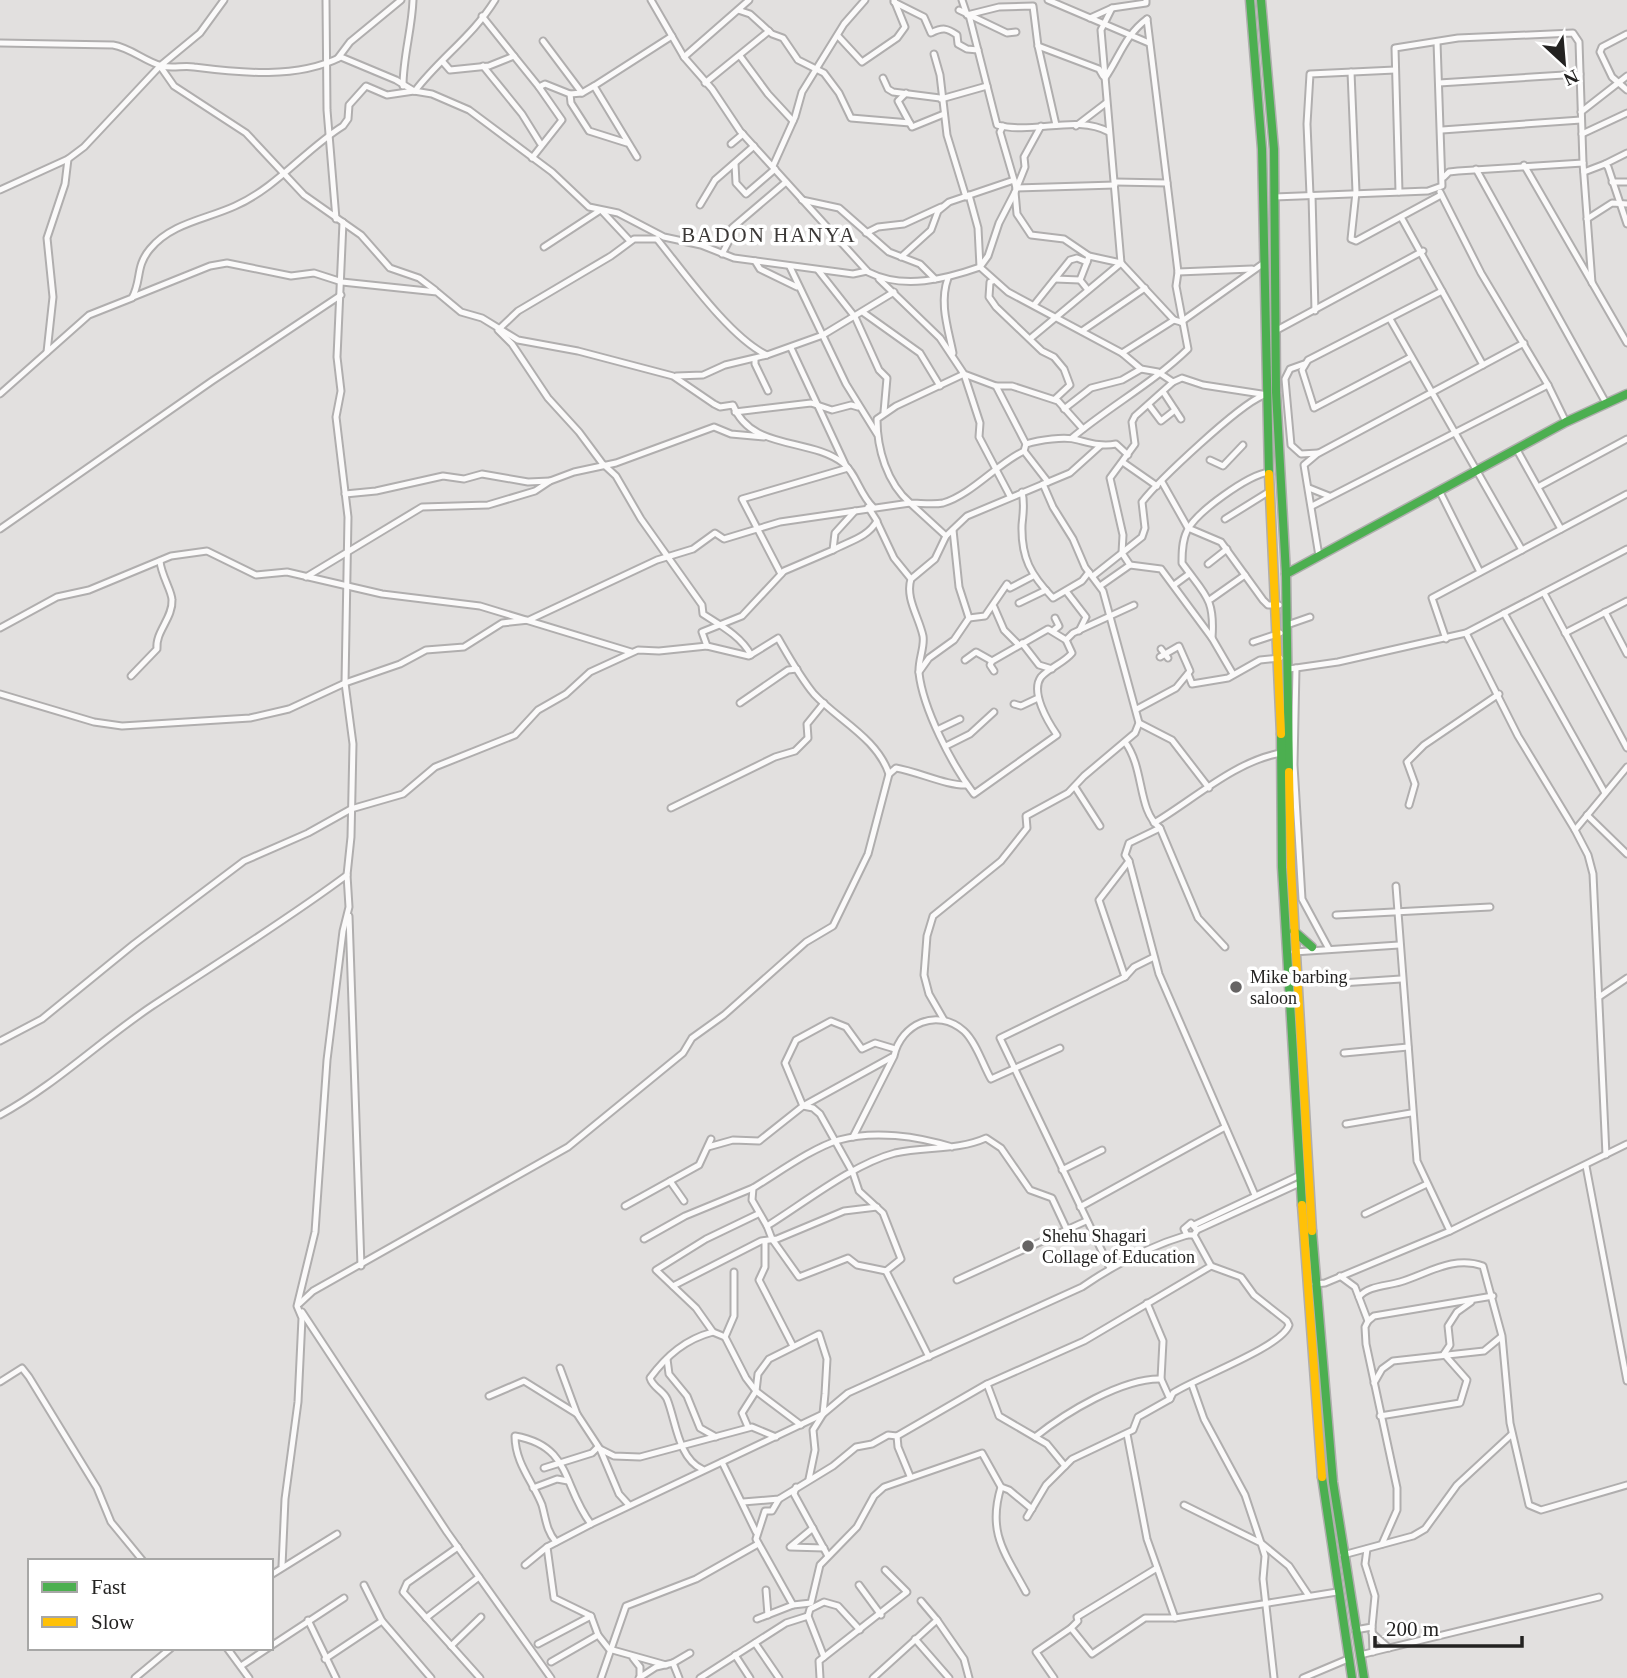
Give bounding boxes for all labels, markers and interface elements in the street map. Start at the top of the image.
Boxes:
north arrow [1529,28,1599,98]
text: N [1560,65,1582,90]
district label: BADON HANYA [681,223,857,247]
place label: Mike barbing saloon [1250,967,1347,1008]
marker: Mike barbing saloon [1228,979,1244,995]
place label: Shehu Shagari Collage of Education [1042,1226,1195,1267]
marker: Shehu Shagari Collage of Education [1020,1238,1036,1254]
legend [28,1559,273,1650]
text: Fast [91,1575,126,1599]
scale bar [1375,1604,1522,1648]
text: Slow [91,1610,135,1634]
text: 200 m [1386,1617,1439,1641]

